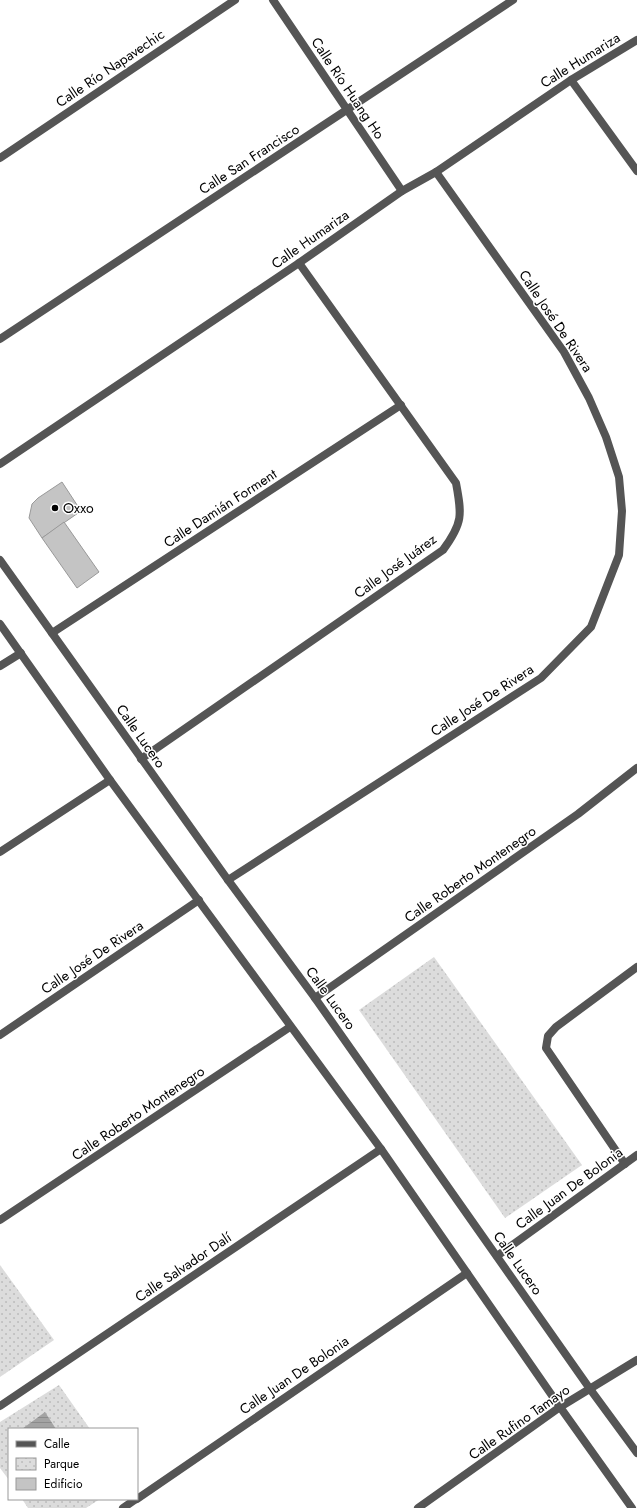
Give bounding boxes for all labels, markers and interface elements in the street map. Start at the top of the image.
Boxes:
street label: Calle Río Napavechic [52,24,168,112]
street label: Calle Humariza [536,27,624,93]
street label: Calle Río Huang Ho [306,33,390,143]
street label: Calle San Francisco [195,119,303,199]
street label: Calle Humariza [267,205,353,273]
street label: Calle José De Rivera [514,266,598,376]
street label: Calle Damián Forment [160,464,281,552]
place label: Oxxo [63,498,94,518]
marker: Oxxo [50,503,60,513]
street label: Calle José Juárez [350,529,441,603]
street label: Calle José De Rivera [427,659,537,741]
street label: Calle Lucero [112,700,171,772]
street label: Calle Roberto Montenegro [400,821,540,927]
street label: Calle José De Rivera [37,915,147,999]
street label: Calle Lucero [301,962,361,1034]
street label: Calle Roberto Montenegro [68,1061,209,1165]
street label: Calle Juan De Bolonia [511,1142,627,1234]
street label: Calle Salvador Dalí [131,1227,236,1307]
street label: Calle Lucero [489,1227,548,1299]
street label: Calle Juan De Bolonia [235,1331,353,1419]
street label: Calle Rufino Tamayo [464,1379,574,1464]
legend [8,1428,138,1500]
text: Calle [44,1435,70,1453]
text: Parque [44,1455,79,1473]
text: Edificio [44,1475,83,1493]

